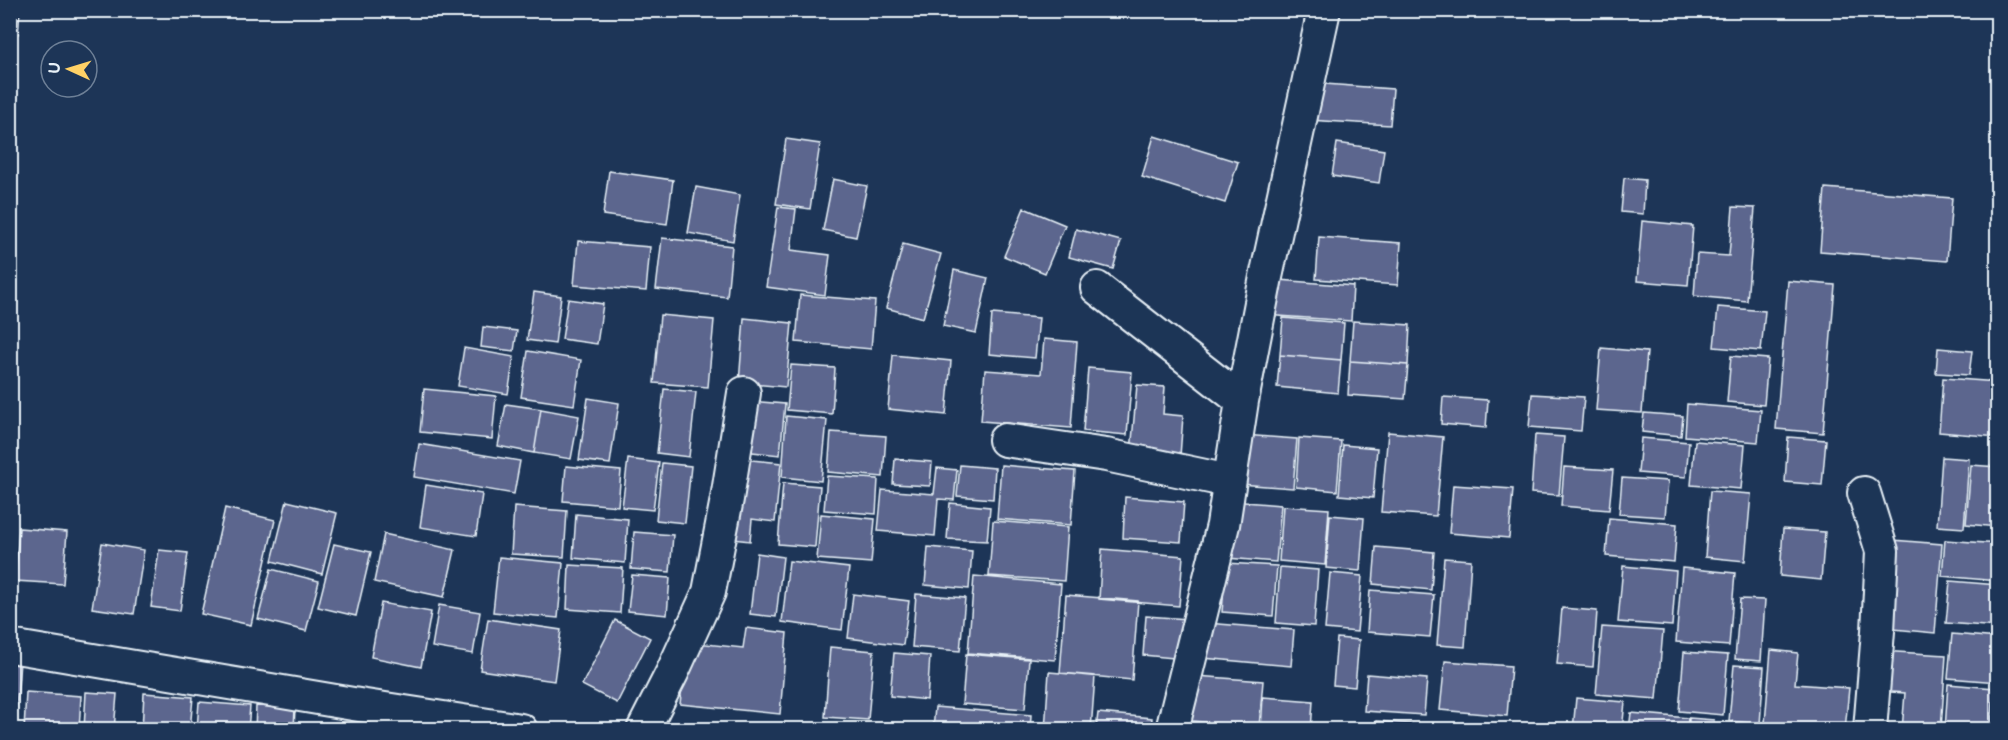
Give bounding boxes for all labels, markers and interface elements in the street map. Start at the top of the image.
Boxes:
north arrow [39,39,99,99]
text: U [46,62,65,74]

